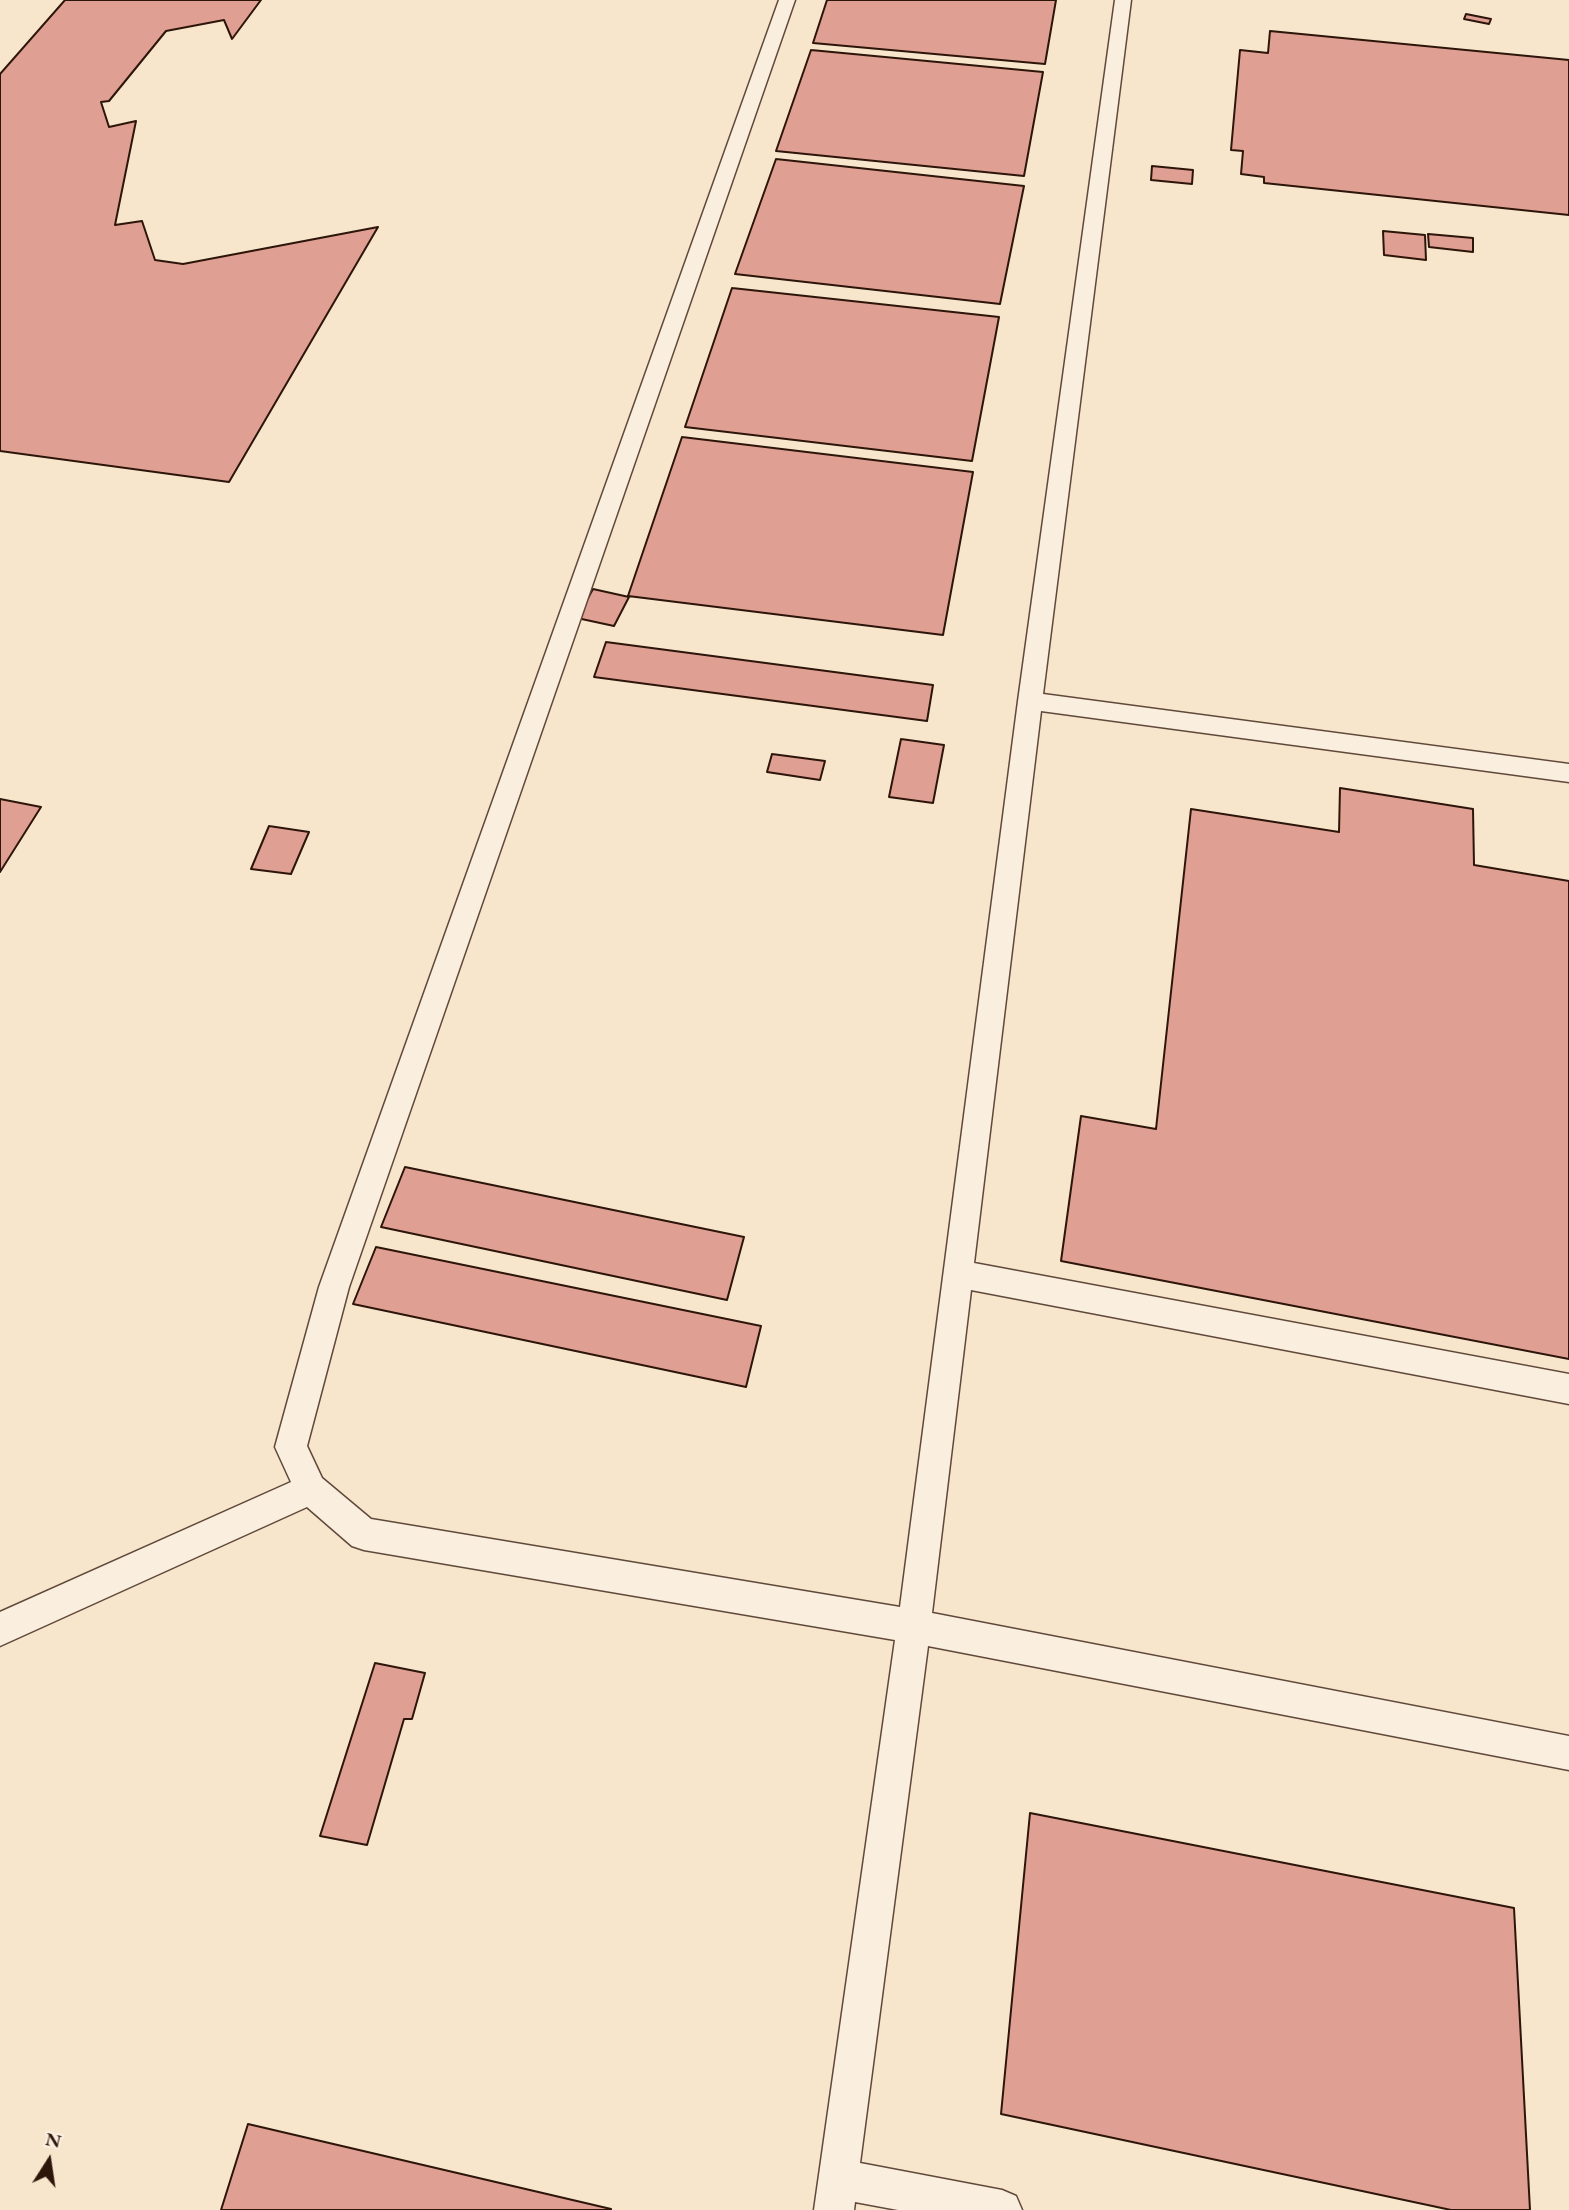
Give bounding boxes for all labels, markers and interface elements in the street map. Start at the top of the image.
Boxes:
north arrow [14,2126,84,2196]
text: N [43,2126,64,2154]

